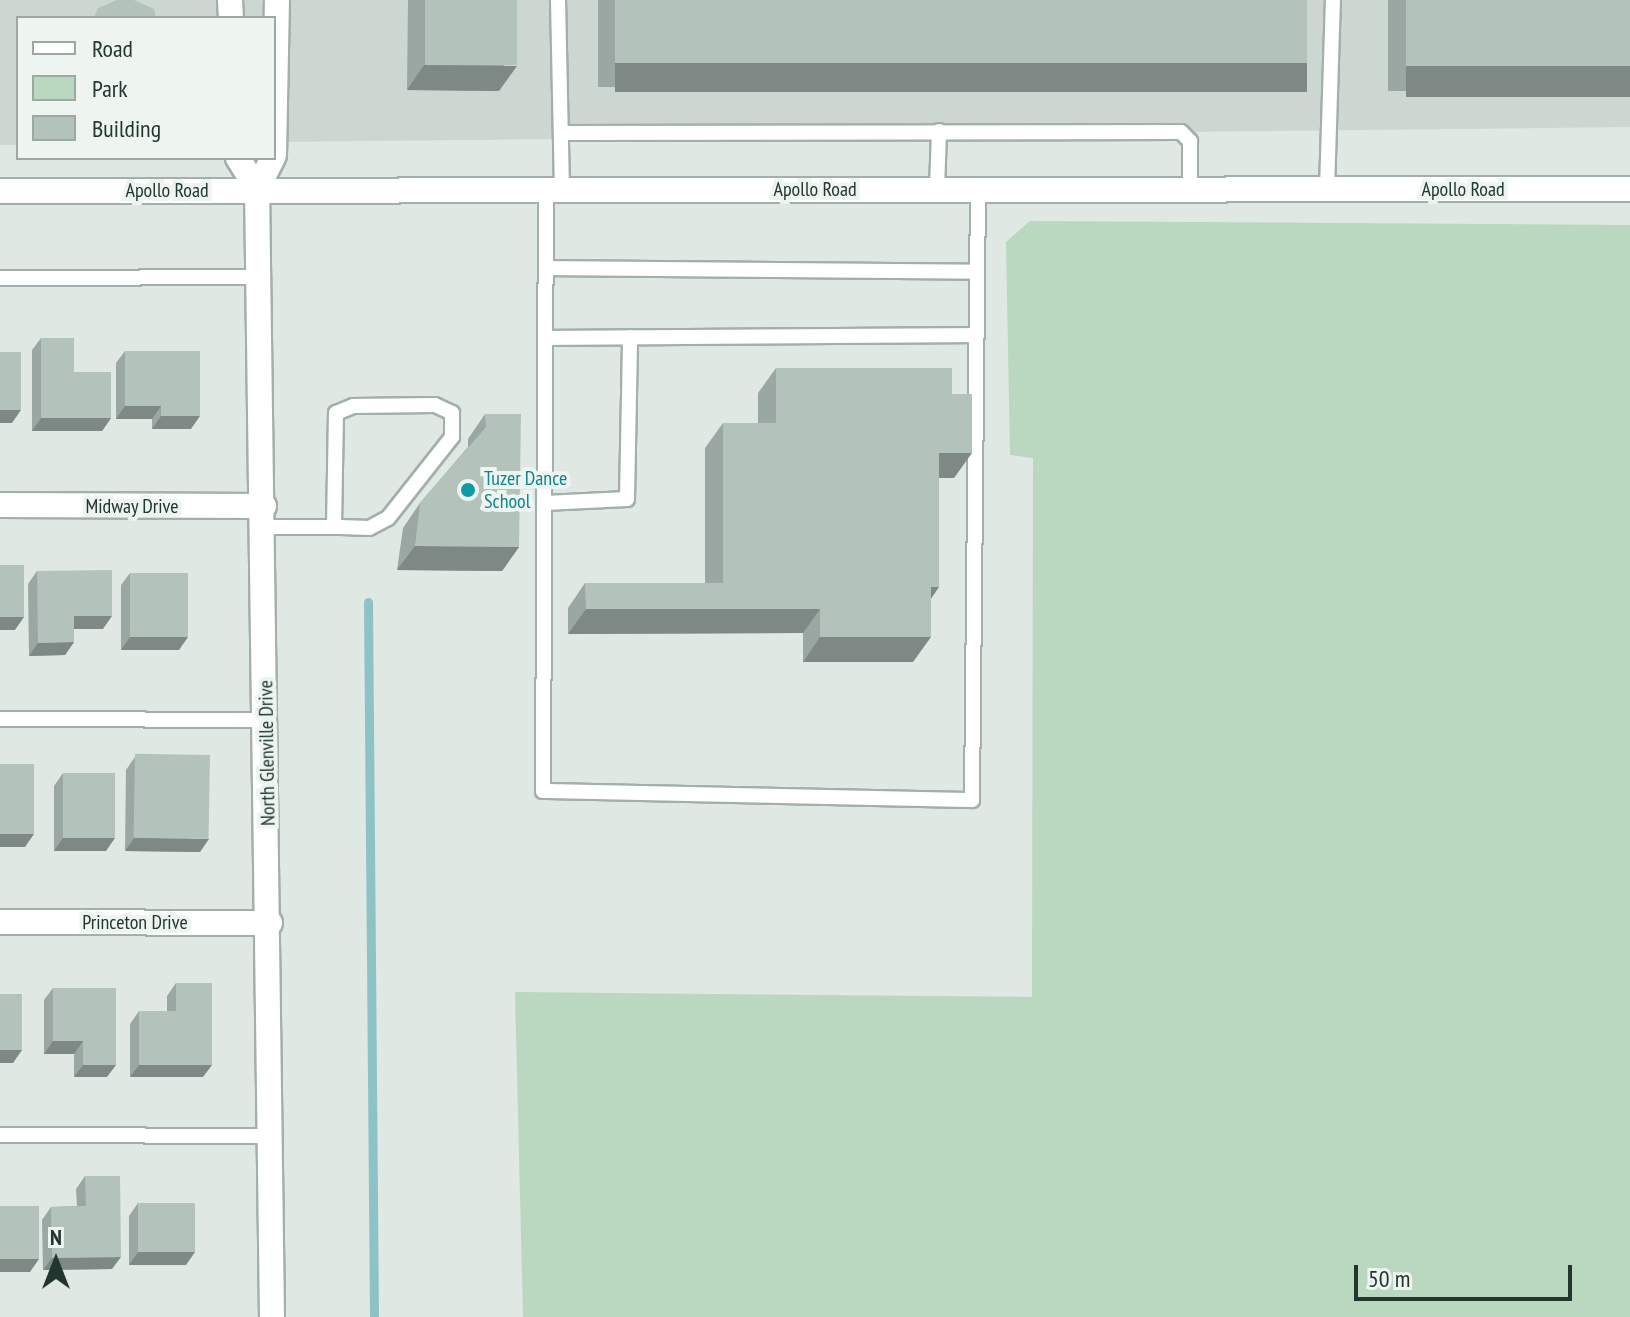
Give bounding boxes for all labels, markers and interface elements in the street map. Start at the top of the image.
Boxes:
legend [16,16,276,160]
text: Road [92,33,133,64]
text: Park [92,73,128,104]
text: Building [92,113,161,144]
street label: Apollo Road [773,177,857,201]
street label: Apollo Road [1421,177,1505,201]
street label: Apollo Road [125,178,209,202]
place label: Tuzer Dance School [484,466,567,513]
marker: Tuzer Dance School [459,481,477,499]
street label: Midway Drive [85,494,179,518]
street label: North Glenville Drive [254,680,280,826]
street label: Princeton Drive [82,910,188,934]
north arrow [16,1221,96,1301]
text: N [50,1223,62,1251]
scale bar [1358,1249,1576,1299]
text: 50 m [1368,1263,1410,1294]

